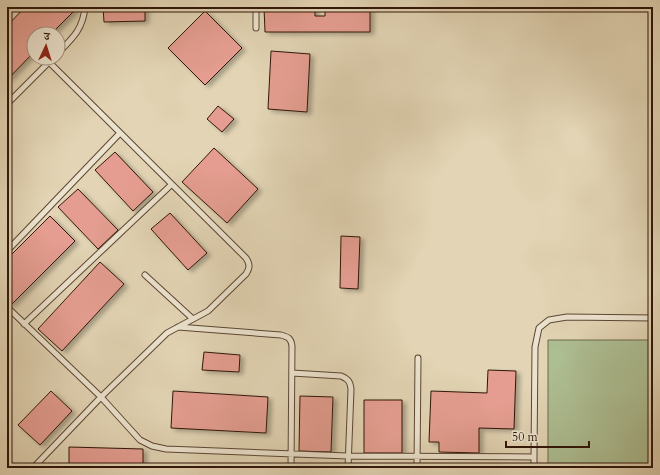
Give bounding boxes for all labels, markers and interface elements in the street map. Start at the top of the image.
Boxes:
north arrow [26,26,66,66]
text: उ [42,29,51,44]
scale bar [506,423,589,449]
text: 50 m [512,429,539,445]

